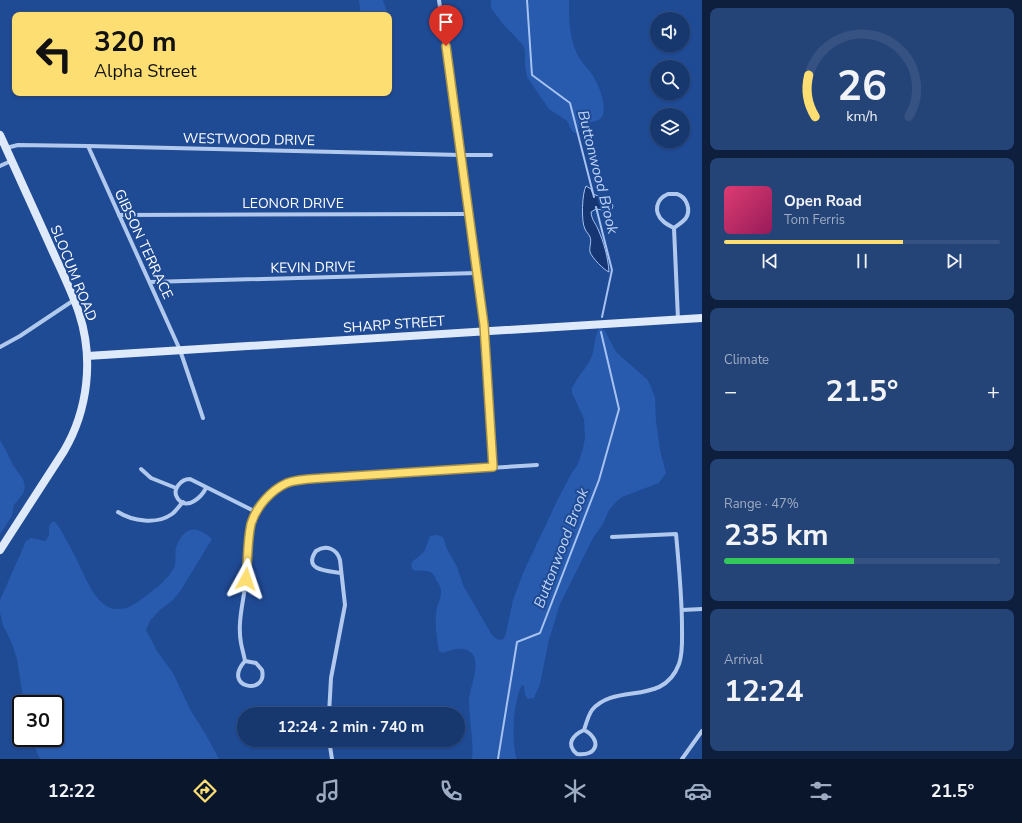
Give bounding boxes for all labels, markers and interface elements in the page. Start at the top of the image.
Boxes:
pin [429,5,463,46]
icon: arrive [435,11,457,33]
map controls [650,12,690,148]
button: sound [650,12,690,52]
text: 320 m [94,23,177,61]
icon: left [28,28,80,80]
text: 26 [837,58,887,115]
text: Alpha Street [94,59,196,83]
button: search [650,60,690,100]
text: km/h [846,107,878,126]
water label: Buttonwood Brook [573,108,623,236]
button: layers [650,108,690,148]
street label: WESTWOOD DRIVE [183,129,315,150]
street label: GIBSON TERRACE [110,186,177,302]
text: Open Road [784,191,862,211]
street label: LEONOR DRIVE [242,194,344,213]
text: Tom Ferris [784,211,845,229]
street label: SLOCUM ROAD [46,222,101,324]
icon: previous [759,250,781,272]
icon: pause [851,250,873,272]
icon: next [943,250,965,272]
street label: KEVIN DRIVE [270,257,356,278]
street label: SHARP STREET [342,311,446,338]
text: Climate [724,351,769,369]
text: 21.5° [826,371,898,412]
text: − [724,377,737,407]
text: + [987,377,1000,407]
water label: Buttonwood Brook [529,485,593,611]
text: Range · 47% [724,495,799,513]
text: 235 km [724,515,829,556]
position arrow [225,558,267,600]
text: Arrival [724,651,763,669]
text: 12:24 [724,671,803,712]
speed limit sign: 30 [12,695,64,747]
text: 12:24 · 2 min · 740 m [278,717,424,737]
icon: directions [191,777,219,805]
icon: music [314,777,342,805]
icon: phone [437,777,465,805]
icon: climate [561,777,589,805]
icon: car [684,777,712,805]
icon: filters [807,777,835,805]
text: 12:22 [48,779,95,803]
text: 21.5° [931,779,974,803]

